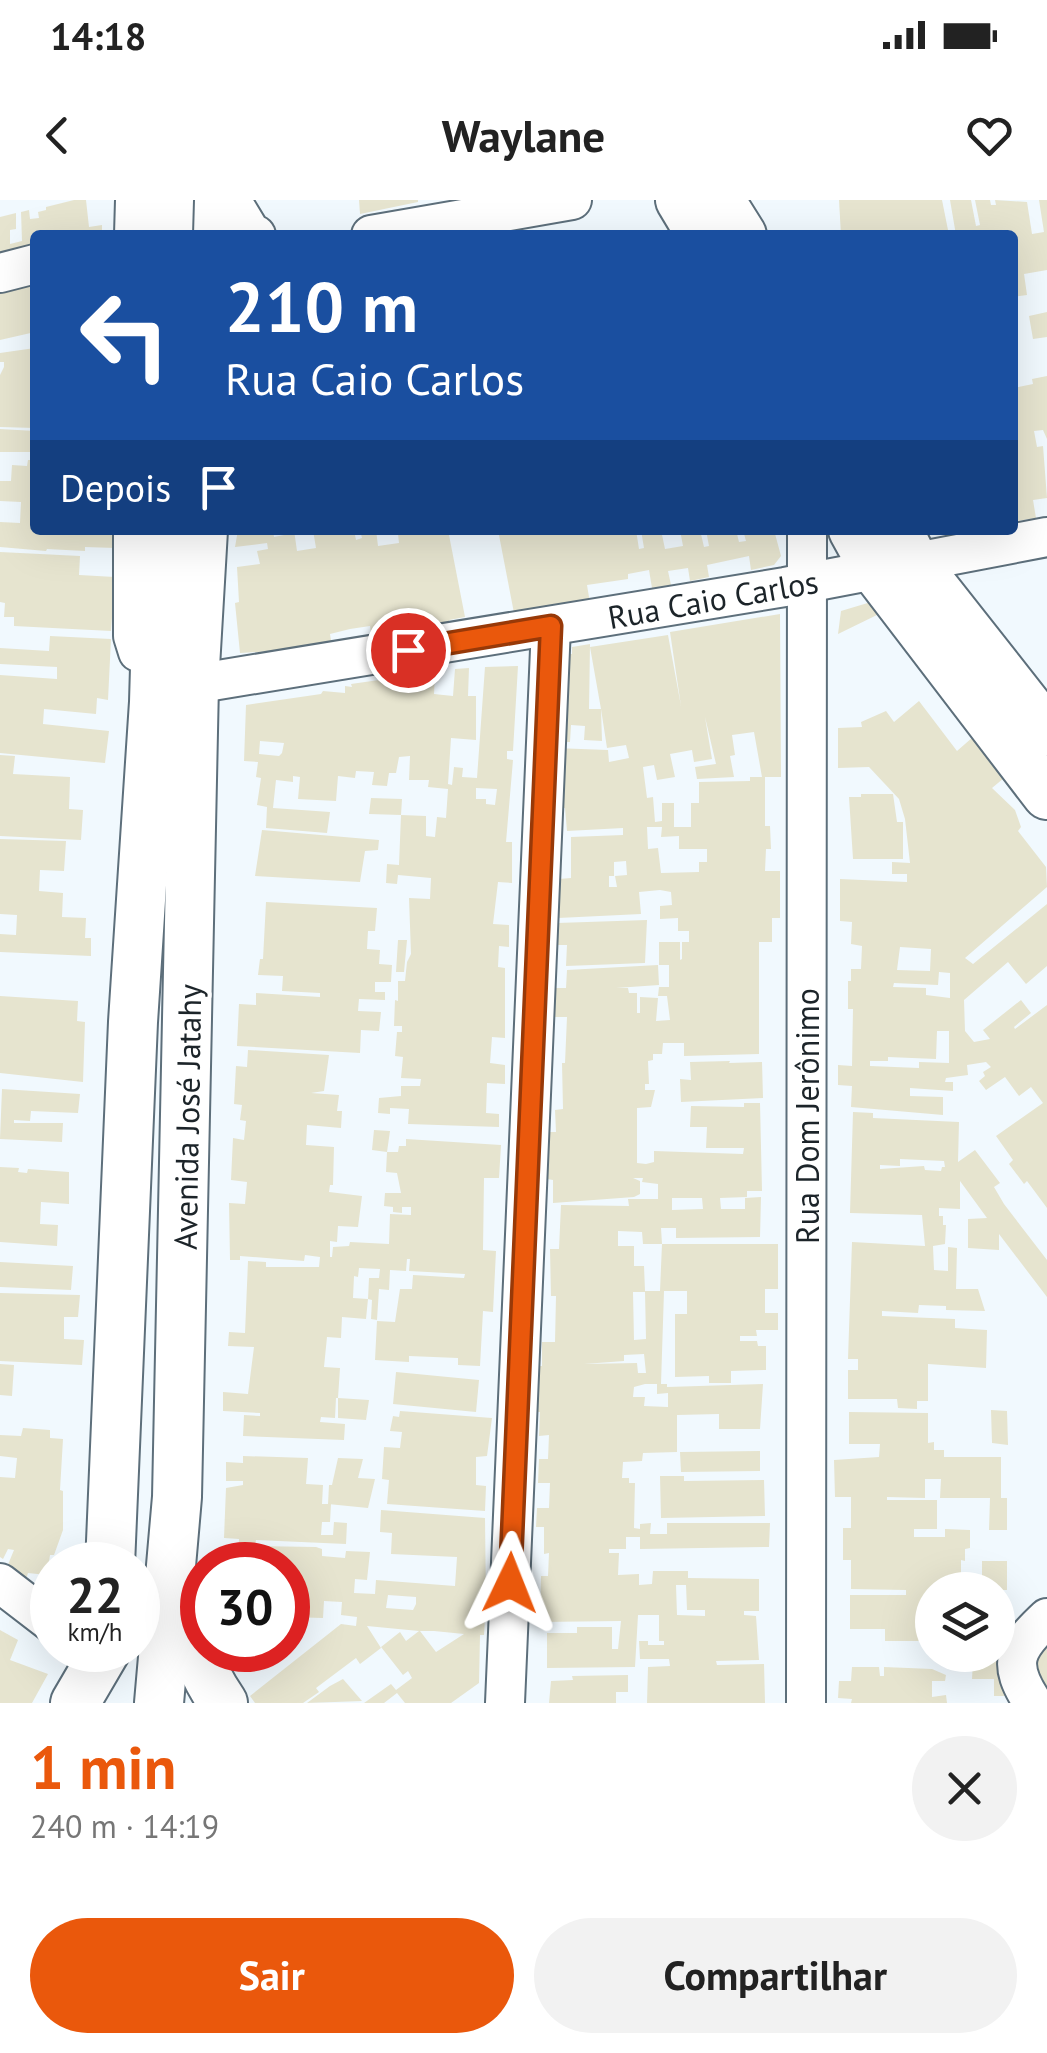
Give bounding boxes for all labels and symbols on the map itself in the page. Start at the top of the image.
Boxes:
street label: Rua Caio Carlos [605,560,821,638]
pin [366,608,451,693]
street label: Avenida José Jatahy [164,984,210,1250]
street label: Rua Dom Jerônimo [786,988,828,1244]
position arrow [458,1531,562,1635]
speed limit sign: 30 [180,1542,310,1672]

